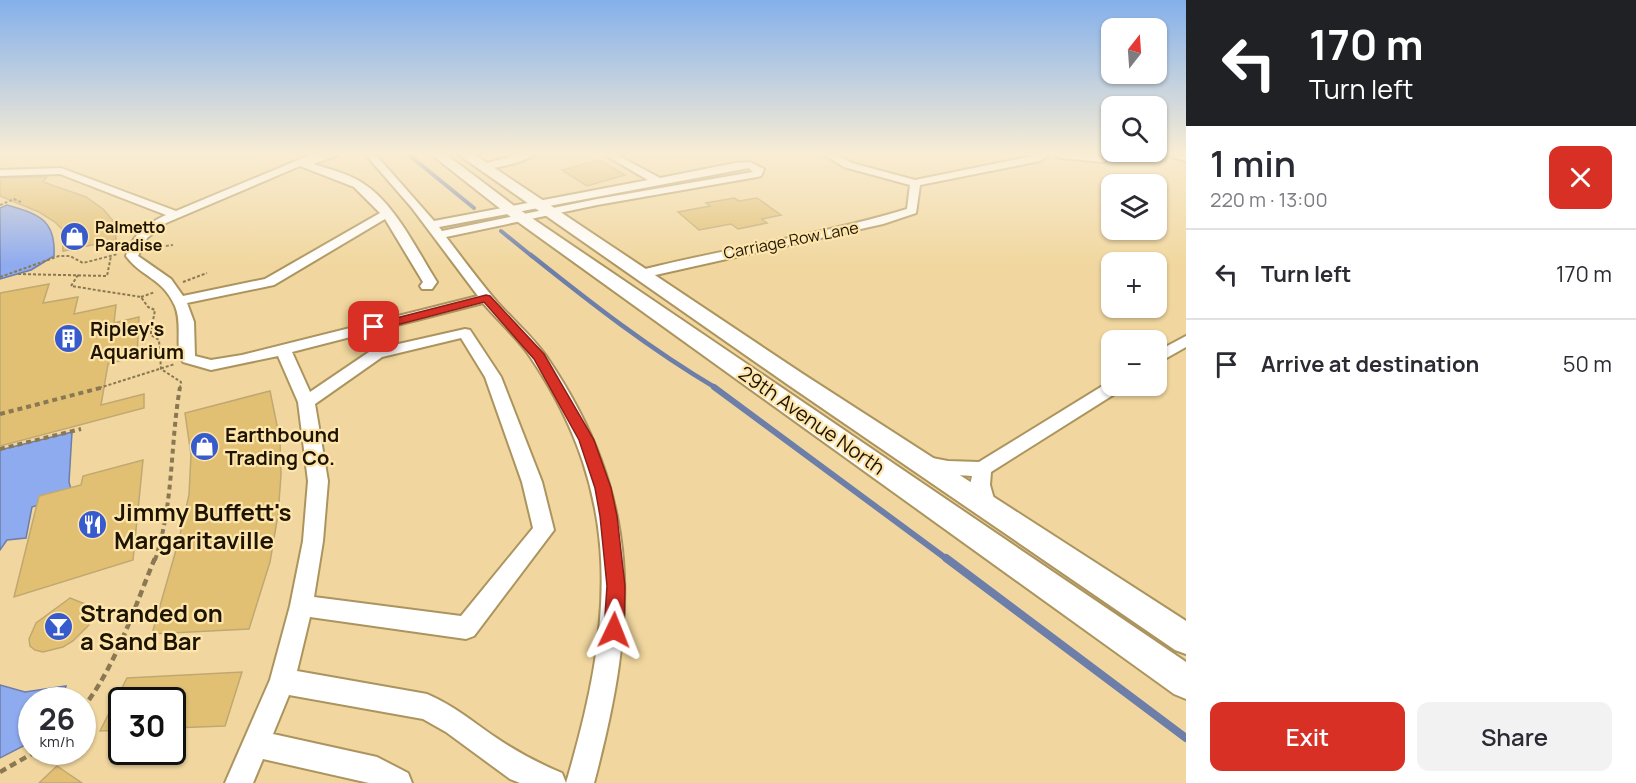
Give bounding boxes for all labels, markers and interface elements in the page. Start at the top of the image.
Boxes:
text: 170 m [1309,15,1424,73]
north arrow [1101,18,1167,84]
map controls [1101,18,1167,396]
icon: left [1210,24,1288,102]
text: Turn left [1309,70,1413,107]
button: search [1101,96,1167,162]
text: 1 min [1210,139,1296,188]
button: close [1549,146,1612,209]
button: layers [1101,174,1167,240]
text: 220 m · 13:00 [1210,186,1328,213]
place label: Palmetto Paradise [95,216,165,256]
street label: Carriage Row Lane [722,216,860,264]
shop icon: Palmetto Paradise [58,220,90,252]
button: + [1101,252,1167,318]
icon: left [1210,258,1243,291]
text: Turn left [1261,259,1351,289]
text: 170 m [1556,259,1612,289]
pin [348,301,399,352]
icon: arrive [357,310,390,343]
place label: Ripley's Aquarium [90,315,184,365]
building icon: Ripley's Aquarium [53,323,85,355]
button: − [1101,330,1167,396]
icon: arrive [1210,348,1243,381]
text: Arrive at destination [1261,349,1479,379]
text: 50 m [1563,349,1612,379]
street label: 29th Avenue North [733,359,891,481]
place label: Earthbound Trading Co. [225,421,339,471]
shop icon: Earthbound Trading Co. [188,430,220,462]
place label: Jimmy Buffett's Margaritaville [114,495,292,556]
restaurant icon: Jimmy Buffett's Margaritaville [77,509,109,541]
place label: Stranded on a Sand Bar [80,596,223,657]
position arrow [582,598,646,662]
bar icon: Stranded on a Sand Bar [43,610,75,642]
speed limit sign: 30 [108,687,186,765]
text: 26 [39,698,75,739]
button: Exit [1210,702,1405,771]
button: Share [1417,702,1612,771]
text: km/h [40,731,74,752]

